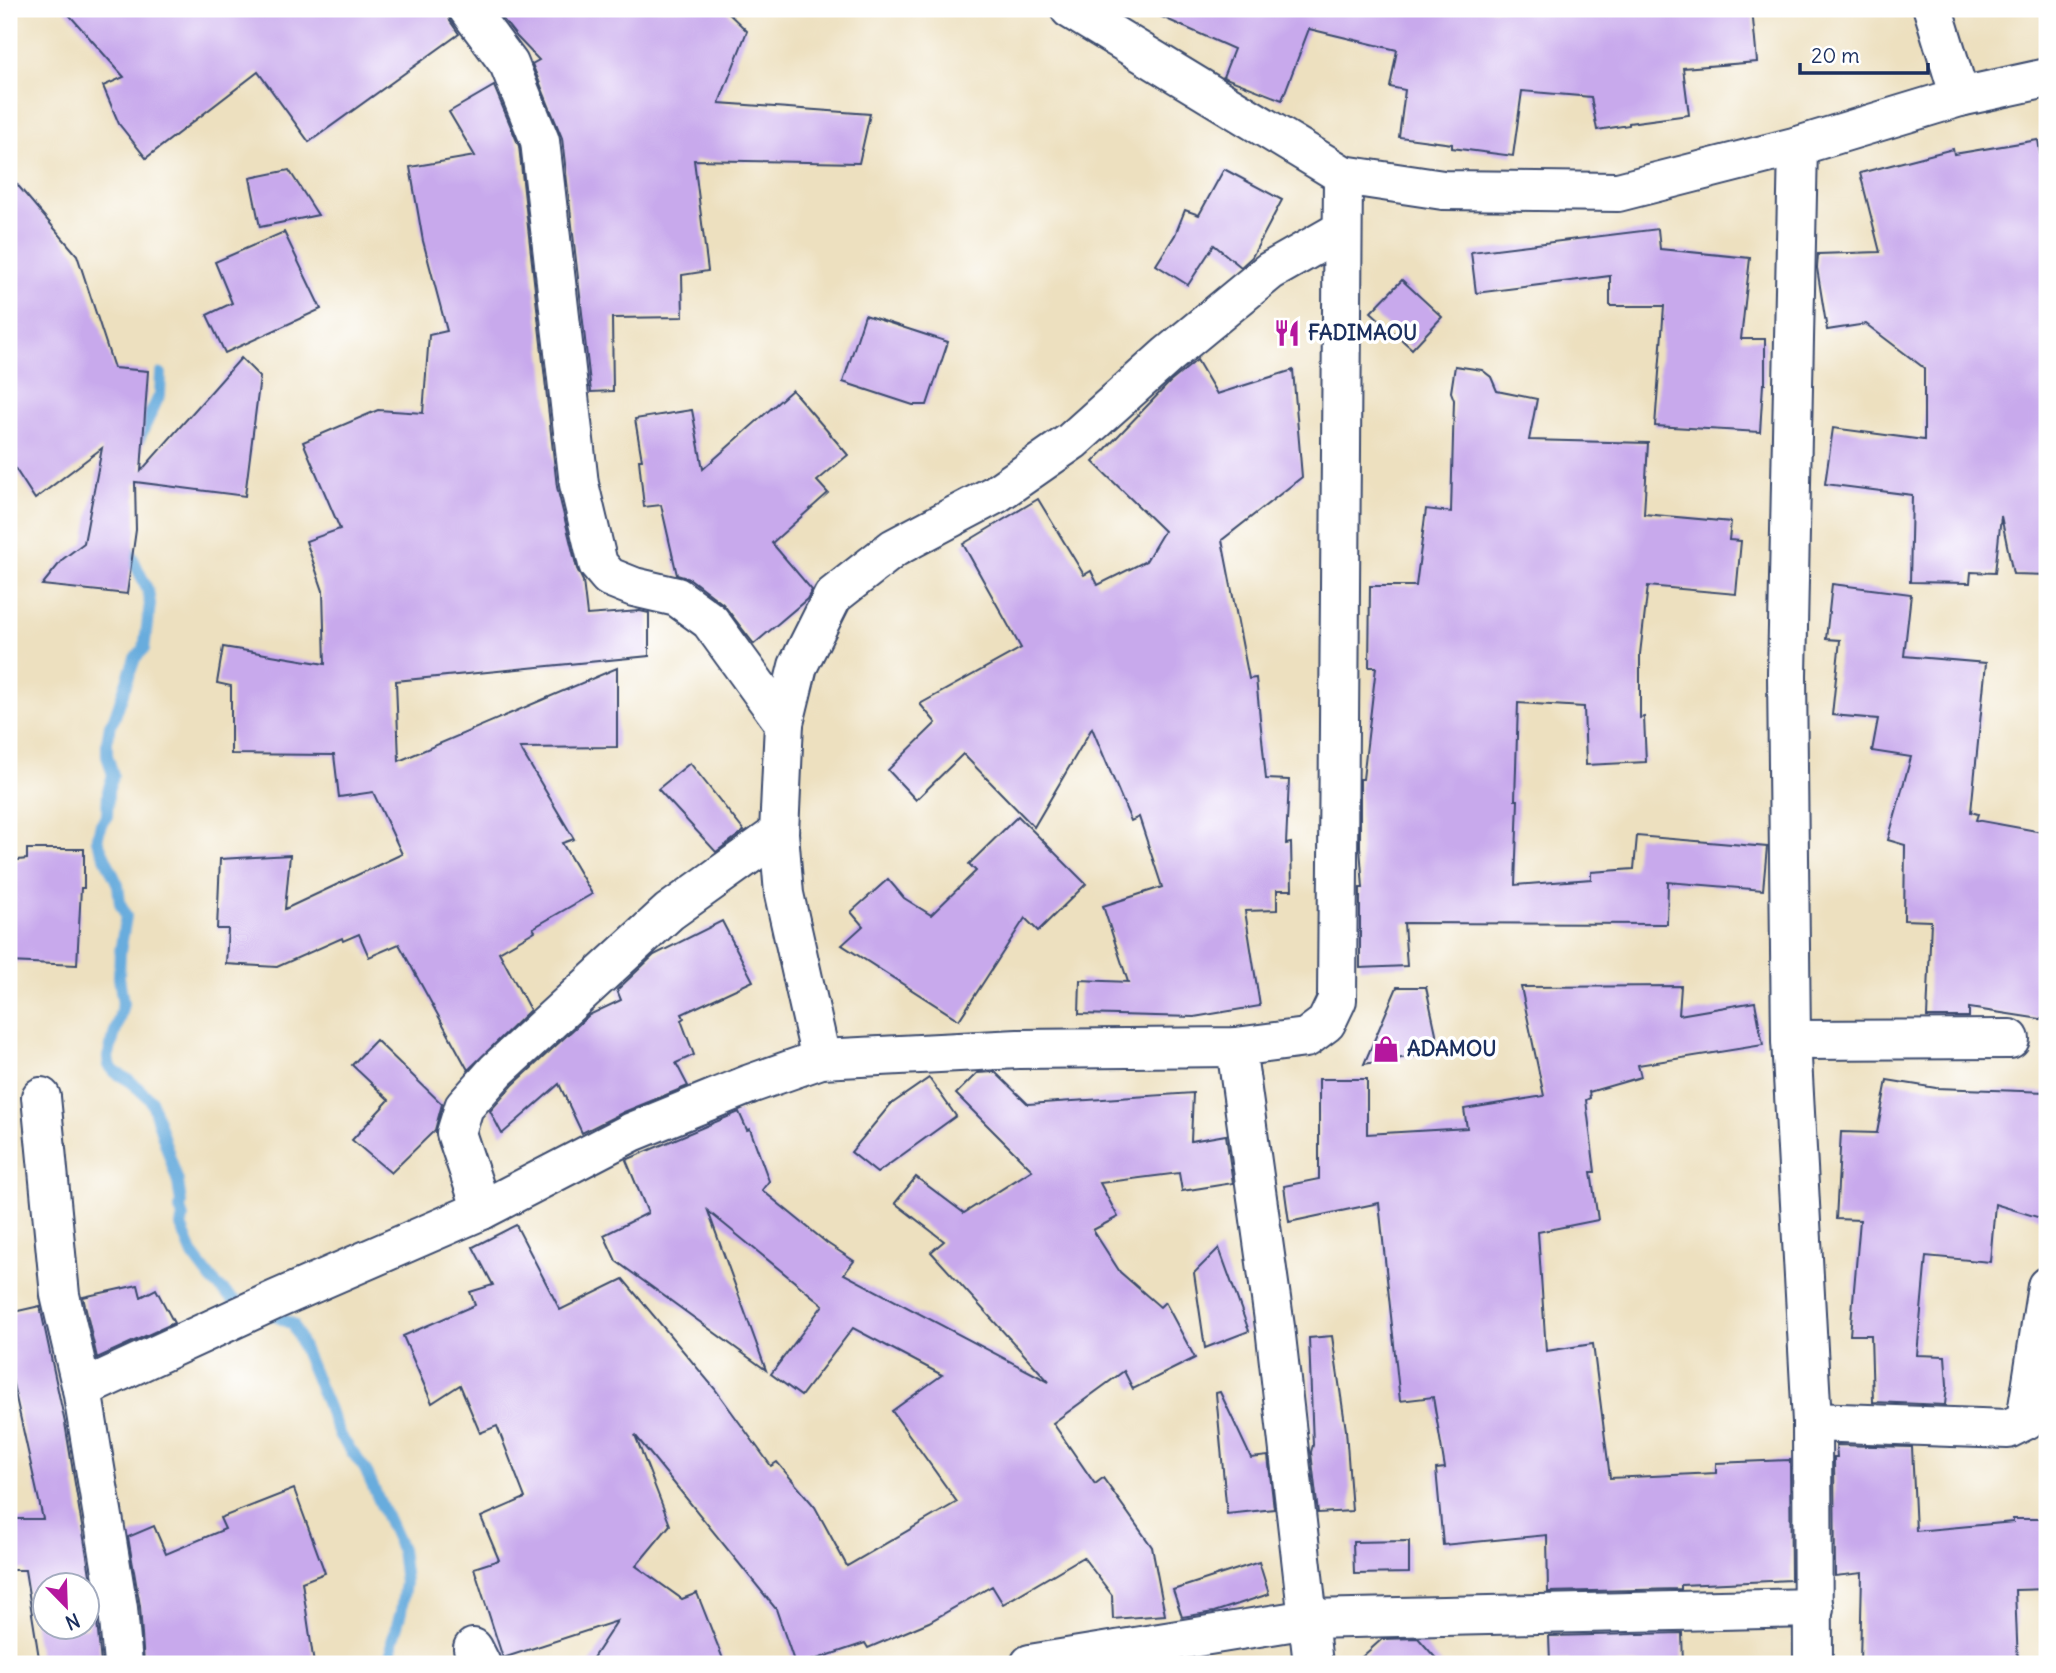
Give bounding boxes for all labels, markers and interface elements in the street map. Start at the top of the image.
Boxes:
scale bar [1800,32,1928,76]
text: 20 m [1811,42,1860,69]
restaurant icon: FADIMAOU [1272,318,1302,348]
place label: FADIMAOU [1308,319,1417,346]
shop icon: ADAMOU [1371,1034,1401,1064]
place label: ADAMOU [1407,1035,1497,1062]
north arrow [32,1572,102,1642]
text: N [62,1608,83,1635]

